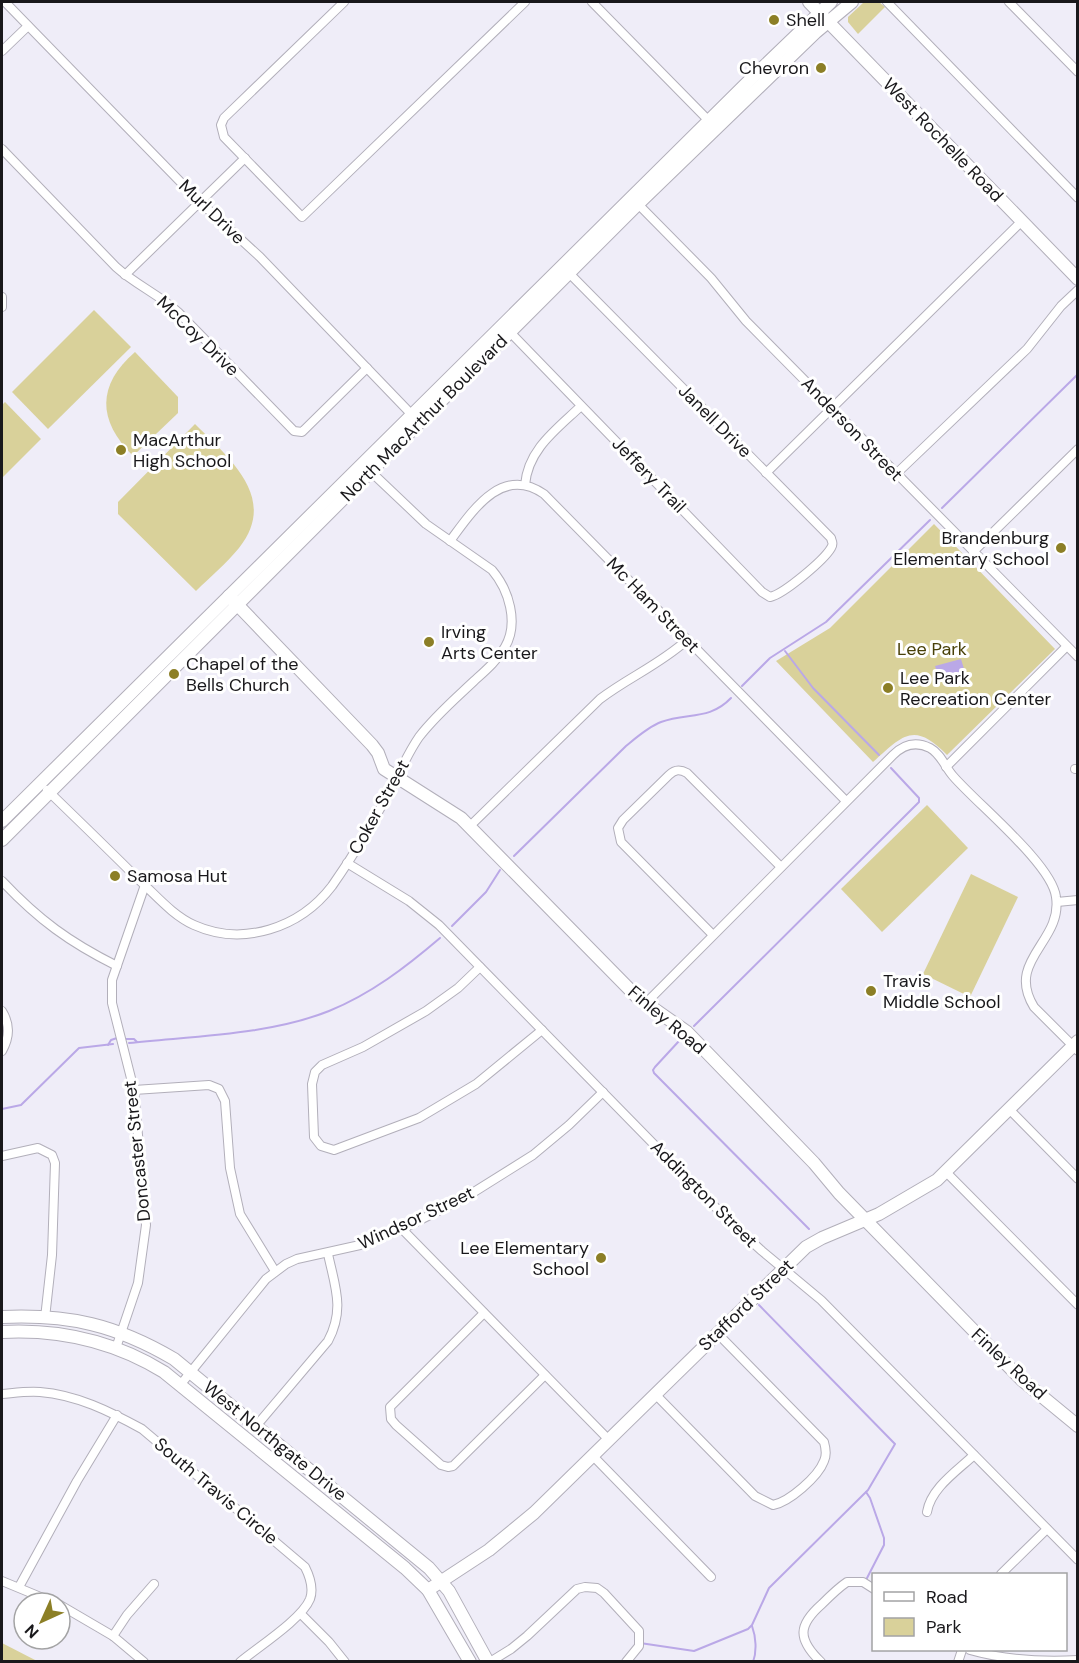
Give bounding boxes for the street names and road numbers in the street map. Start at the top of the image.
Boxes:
street label: West Rochelle Road [877,73,1009,207]
street label: Murl Drive [174,174,250,250]
street label: McCoy Drive [152,291,244,381]
street label: North MacArthur Boulevard [335,329,513,507]
street label: Anderson Street [796,372,908,486]
street label: Janell Drive [673,379,757,463]
street label: Jeffery Trail [607,432,691,518]
street label: Mc Ham Street [601,552,705,658]
street label: Coker Street [343,755,415,859]
street label: Finley Road [623,980,711,1060]
street label: Doncaster Street [118,1079,156,1223]
street label: Addington Street [645,1135,763,1253]
street label: Windsor Street [354,1181,478,1255]
street label: Stafford Street [693,1254,799,1356]
street label: Finley Road [966,1323,1052,1405]
street label: West Northgate Drive [198,1376,352,1506]
street label: South Travis Circle [149,1432,283,1550]

